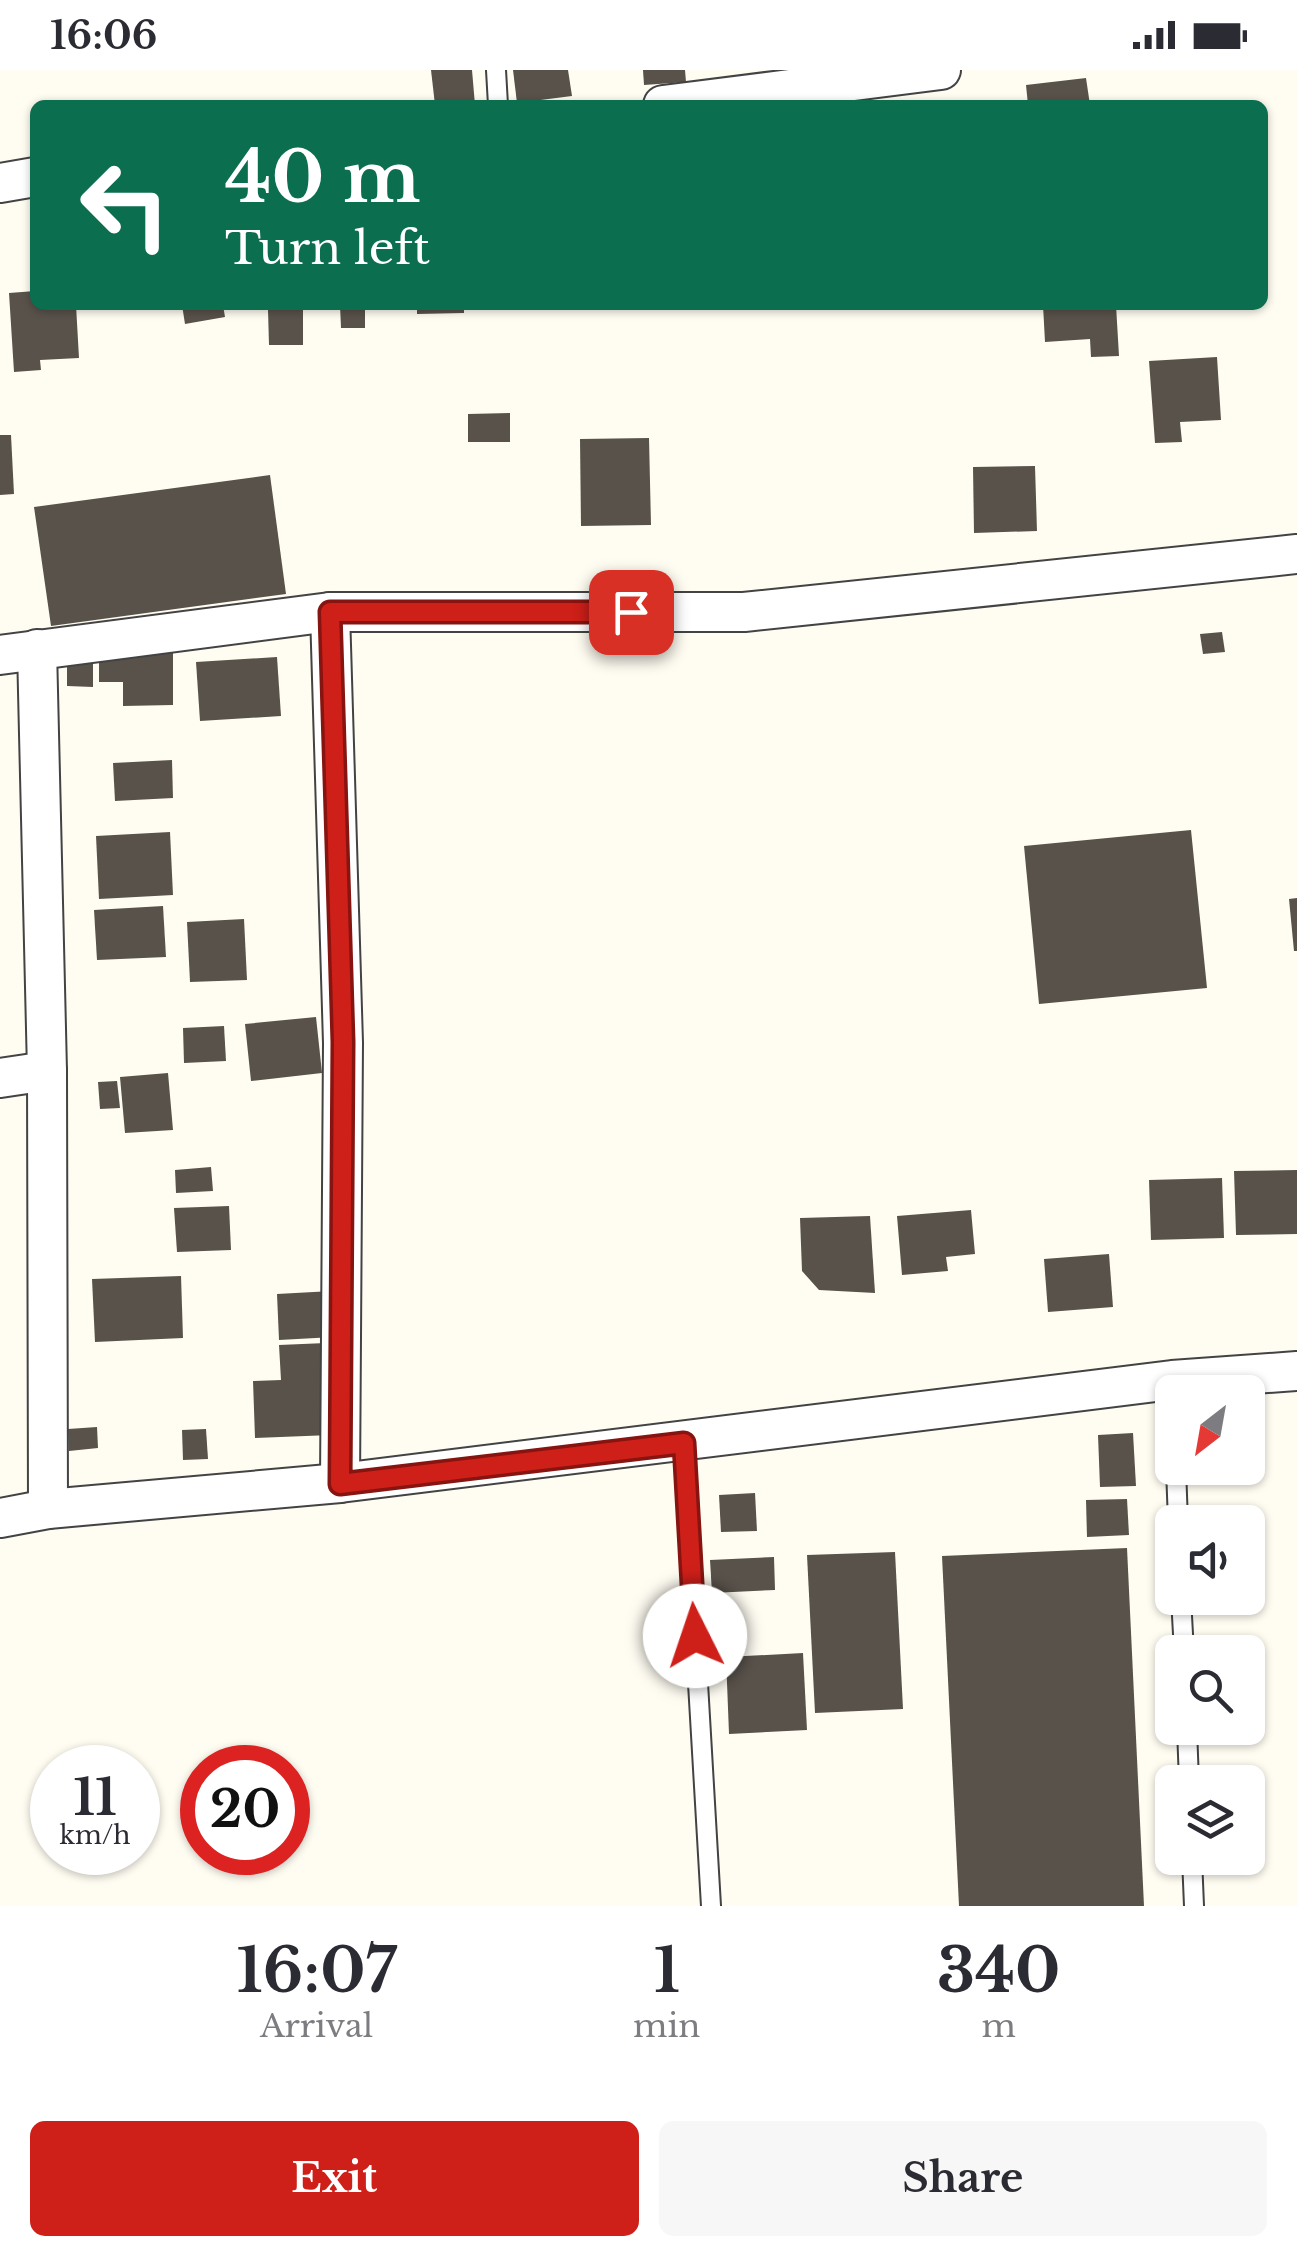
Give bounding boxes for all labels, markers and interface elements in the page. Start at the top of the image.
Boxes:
text: 16:06 [50,12,157,59]
text: 40 m [225,134,420,221]
icon: left [60,140,190,270]
text: Turn left [225,220,430,276]
pin [589,570,674,655]
icon: arrive [604,585,659,640]
north arrow [1155,1375,1265,1485]
map controls [1155,1375,1265,1875]
button: sound [1155,1505,1265,1615]
position arrow [643,1584,747,1688]
button: search [1155,1635,1265,1745]
speed limit sign: 20 [180,1745,310,1875]
button: layers [1155,1765,1265,1875]
text: 11 [73,1766,117,1829]
text: km/h [60,1820,130,1851]
text: 16:07 [237,1934,397,2008]
text: 1 [654,1934,680,2008]
text: 340 [937,1934,1060,2008]
text: Arrival [260,2006,373,2046]
text: min [633,2006,700,2046]
text: m [982,2006,1016,2046]
button: Exit [30,2121,639,2236]
button: Share [659,2121,1267,2236]

